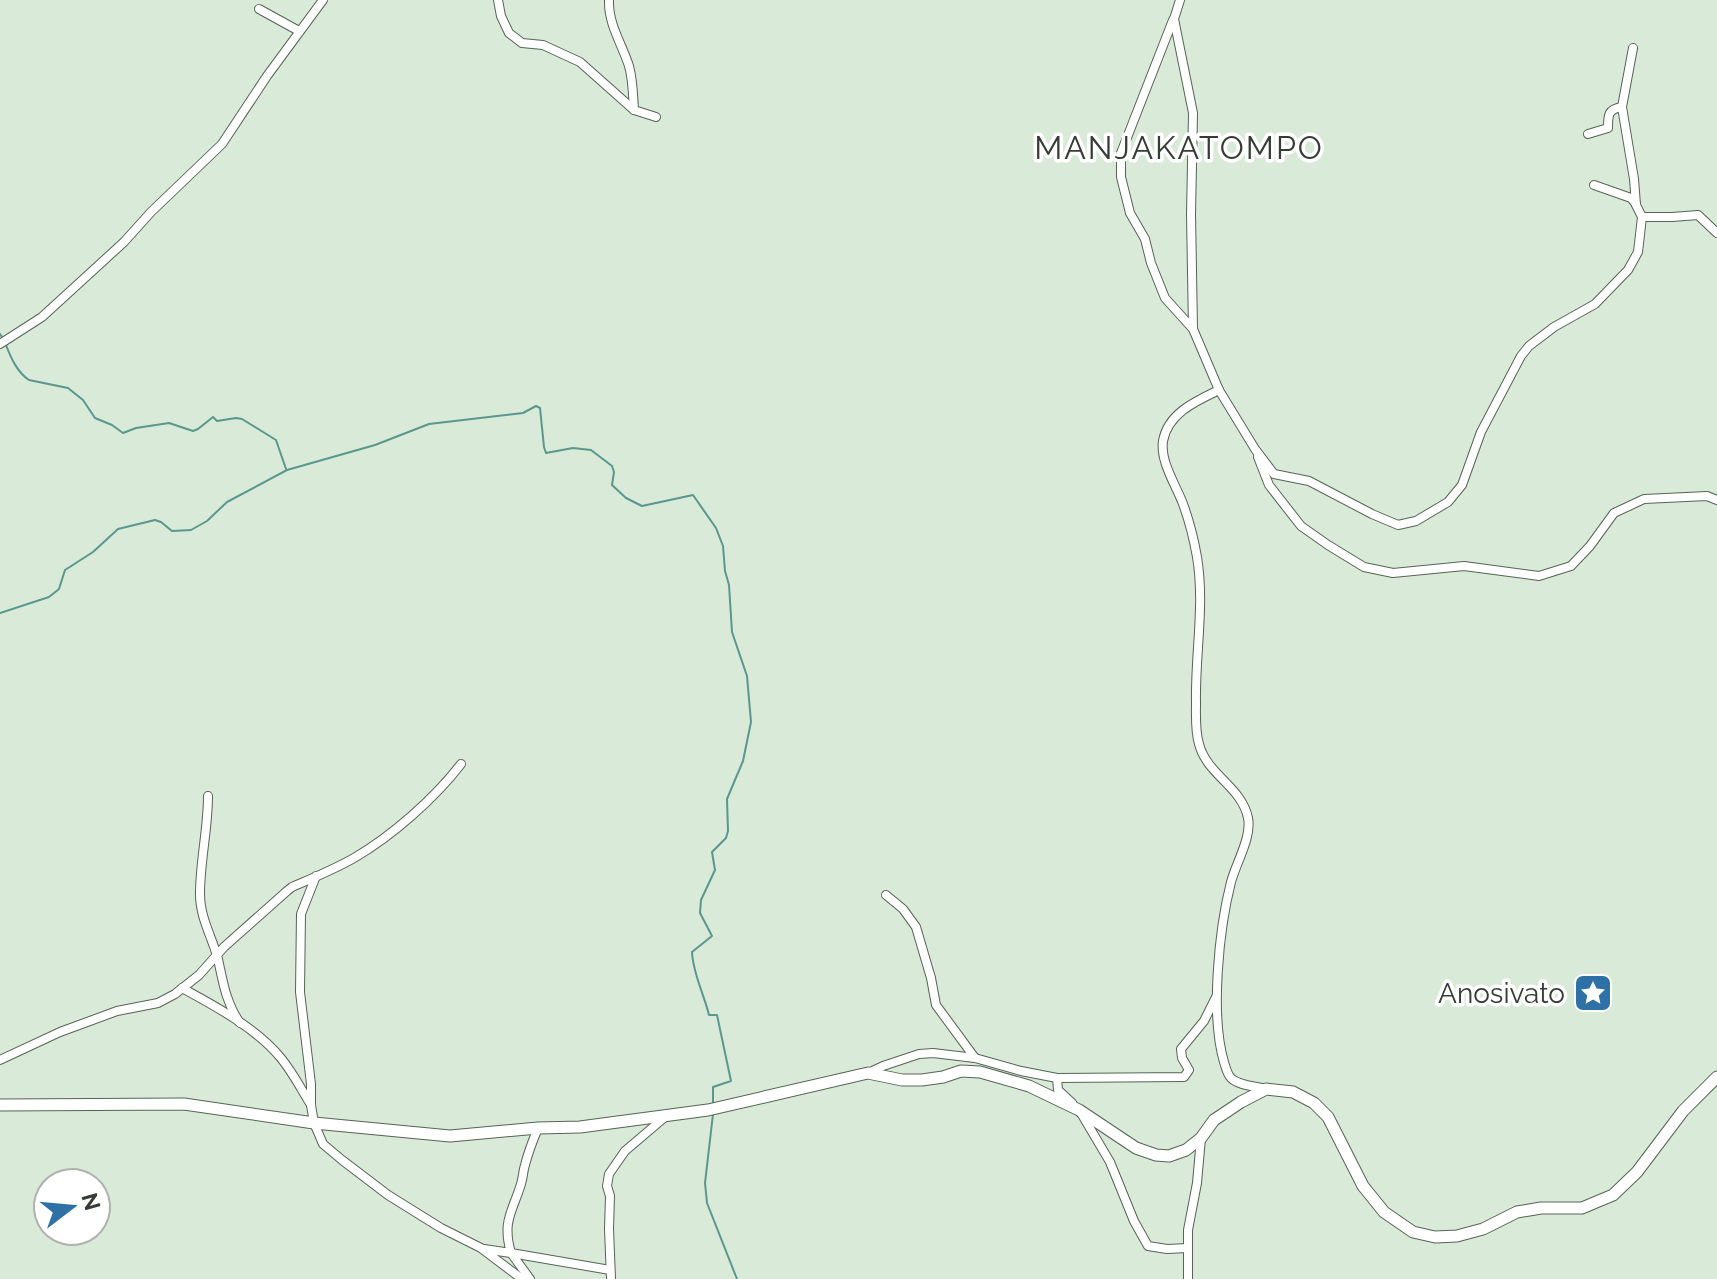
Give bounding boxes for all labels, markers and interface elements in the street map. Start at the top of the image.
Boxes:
district label: MANJAKATOMPO [1034,129,1324,166]
place icon: Anosivato [1572,972,1614,1014]
place label: Anosivato [1438,977,1565,1010]
north arrow [32,1167,112,1247]
text: N [76,1190,106,1213]

